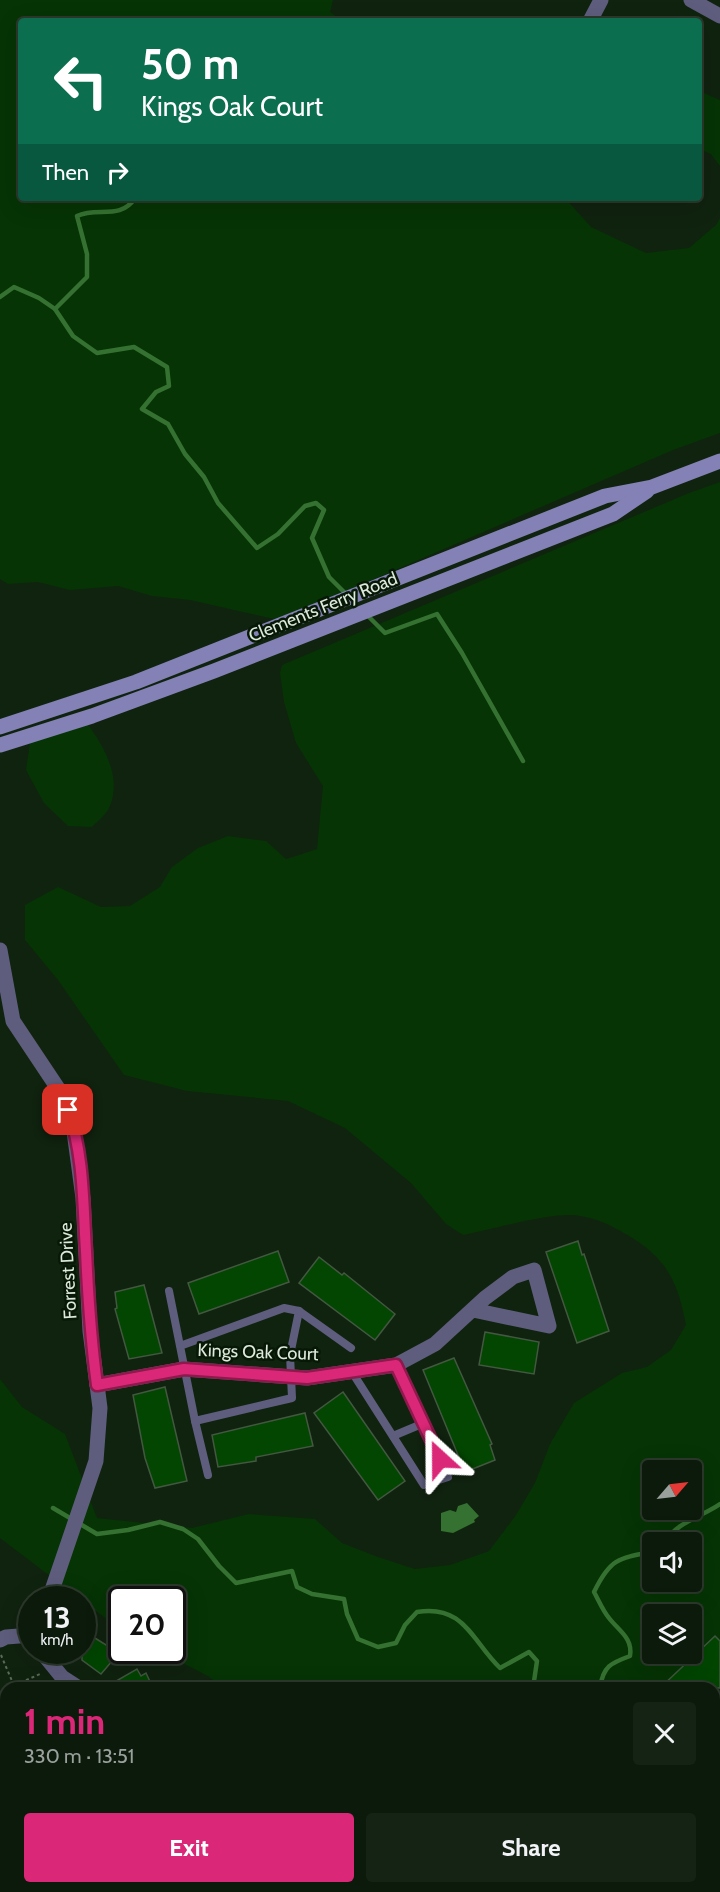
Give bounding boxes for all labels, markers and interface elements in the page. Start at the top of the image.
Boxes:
text: 50 m [141,38,239,90]
icon: left [42,42,120,120]
text: Kings Oak Court [141,90,323,123]
icon: right [101,156,134,189]
text: Then [42,159,89,186]
street label: Clements Ferry Road [245,567,401,647]
pin [42,1084,93,1135]
icon: arrive [51,1093,84,1126]
street label: Forrest Drive [54,1222,82,1320]
street label: Kings Oak Court [197,1339,319,1365]
position arrow [408,1427,472,1491]
north arrow [642,1460,702,1520]
map controls [642,1460,702,1664]
button: sound [642,1532,702,1592]
speed limit sign: 20 [108,1586,186,1664]
text: 13 [43,1599,71,1636]
button: layers [642,1604,702,1664]
text: km/h [41,1631,73,1649]
text: 1 min [24,1699,105,1743]
button: close [633,1702,696,1765]
text: 330 m · 13:51 [24,1744,134,1768]
button: Exit [24,1813,354,1882]
button: Share [366,1813,696,1882]

